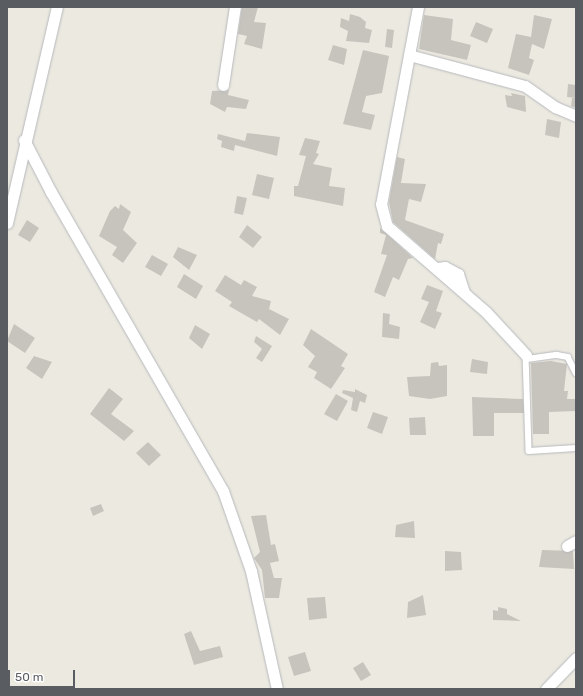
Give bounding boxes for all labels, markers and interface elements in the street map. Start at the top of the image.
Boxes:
scale bar [10,662,77,688]
text: 50 m [15,670,43,684]

